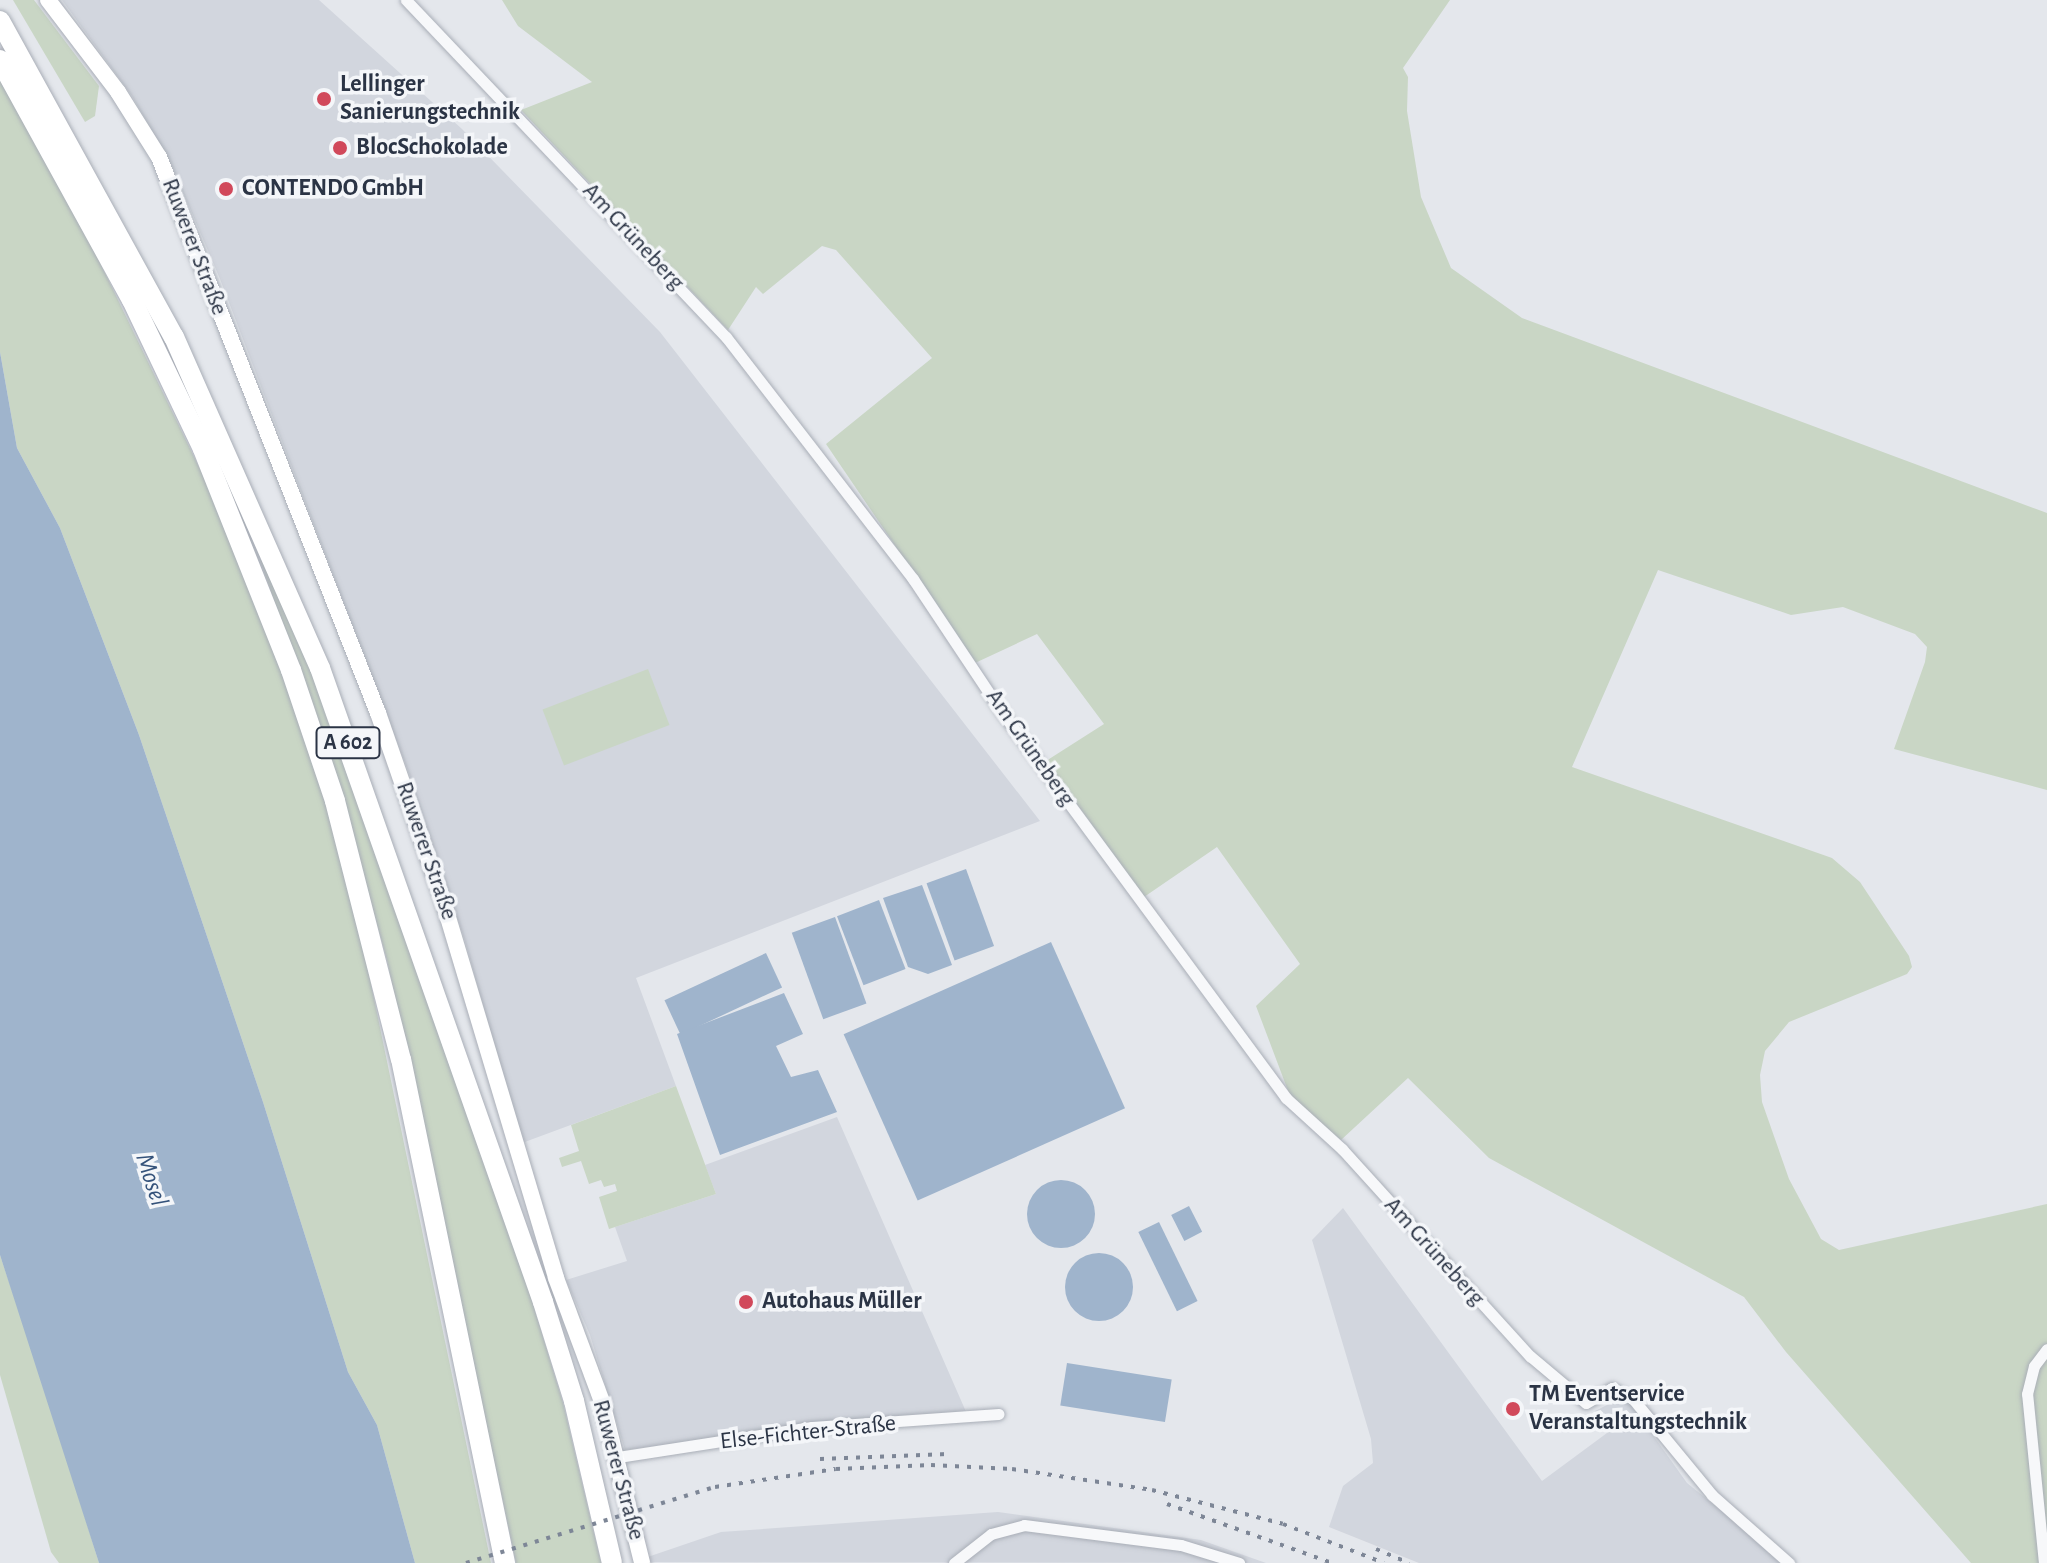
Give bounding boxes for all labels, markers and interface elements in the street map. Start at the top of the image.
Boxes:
place label: Lellinger Sanierungstechnik [340,71,520,127]
marker: Lellinger Sanierungstechnik [315,90,333,108]
place label: BlocSchokolade [356,134,508,162]
marker: BlocSchokolade [331,139,349,157]
street label: Ruwerer Straße [155,175,233,319]
place label: CONTENDO GmbH [242,175,424,203]
street label: Am Grüneberg [576,177,690,297]
marker: CONTENDO GmbH [217,180,235,198]
street label: Am Grüneberg [979,684,1081,812]
road number: A 602 [314,725,382,761]
street label: Ruwerer Straße [389,778,463,924]
water label: Mosel [128,1149,174,1211]
street label: Am Grüneberg [1378,1192,1490,1312]
place label: Autohaus Müller [762,1288,922,1316]
marker: Autohaus Müller [737,1293,755,1311]
place label: TM Eventservice Veranstaltungstechnik [1529,1381,1747,1437]
street label: Ruwerer Straße [585,1397,651,1543]
marker: TM Eventservice Veranstaltungstechnik [1504,1400,1522,1418]
street label: Else-Fichter-Straße [719,1409,897,1457]

